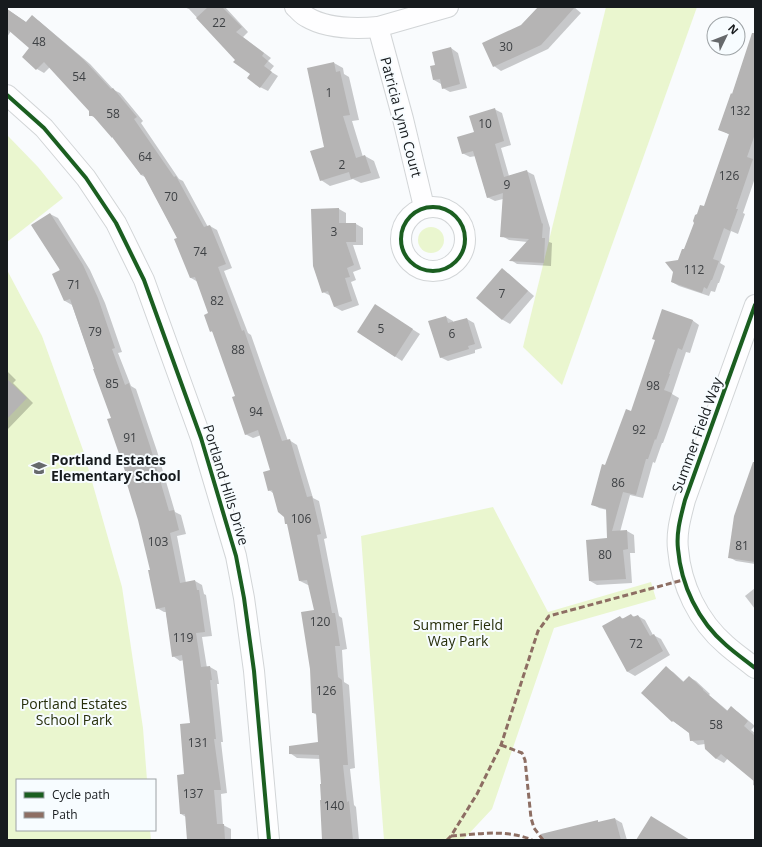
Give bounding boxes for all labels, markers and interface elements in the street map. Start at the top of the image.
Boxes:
house number: 22 [212,14,226,31]
north arrow [706,16,746,56]
text: N [725,20,742,37]
house number: 48 [32,33,46,50]
house number: 30 [499,38,513,55]
street label: Patricia Lynn Court [376,55,427,179]
house number: 54 [72,68,86,85]
house number: 1 [326,84,332,101]
house number: 132 [730,102,750,119]
house number: 58 [106,105,120,122]
house number: 10 [478,115,492,132]
house number: 64 [138,148,152,165]
house number: 2 [339,156,346,173]
house number: 126 [719,167,739,184]
house number: 9 [504,176,511,193]
house number: 70 [164,188,178,205]
house number: 3 [331,223,338,240]
house number: 74 [193,243,207,260]
house number: 112 [684,261,704,278]
house number: 71 [67,276,81,293]
house number: 7 [499,285,506,302]
house number: 82 [210,292,224,309]
house number: 5 [378,320,385,337]
house number: 79 [88,323,102,340]
house number: 6 [449,325,456,342]
house number: 88 [231,341,245,358]
street label: Summer Field Way [667,374,727,495]
house number: 85 [105,375,119,392]
house number: 98 [646,377,660,394]
house number: 94 [249,403,263,420]
house number: 92 [632,421,646,438]
street label: Portland Hills Drive [199,422,254,548]
house number: 91 [123,429,137,446]
place label: Portland Estates Elementary School [51,450,181,485]
school or university icon: Portland Estates Elementary School [30,459,48,477]
house number: 86 [611,474,625,491]
house number: 106 [291,510,311,527]
house number: 103 [148,533,168,550]
house number: 81 [735,537,749,554]
house number: 80 [598,546,612,563]
house number: 120 [310,613,330,630]
park label: Summer Field Way Park [413,615,503,650]
house number: 119 [173,629,193,646]
house number: 72 [629,635,643,652]
house number: 126 [316,682,336,699]
park label: Portland Estates School Park [21,694,128,729]
house number: 58 [709,716,723,733]
house number: 131 [188,734,208,751]
legend [16,779,156,831]
house number: 137 [183,785,203,802]
text: Cycle path [52,786,110,803]
house number: 140 [324,797,344,814]
text: Path [52,806,78,823]

